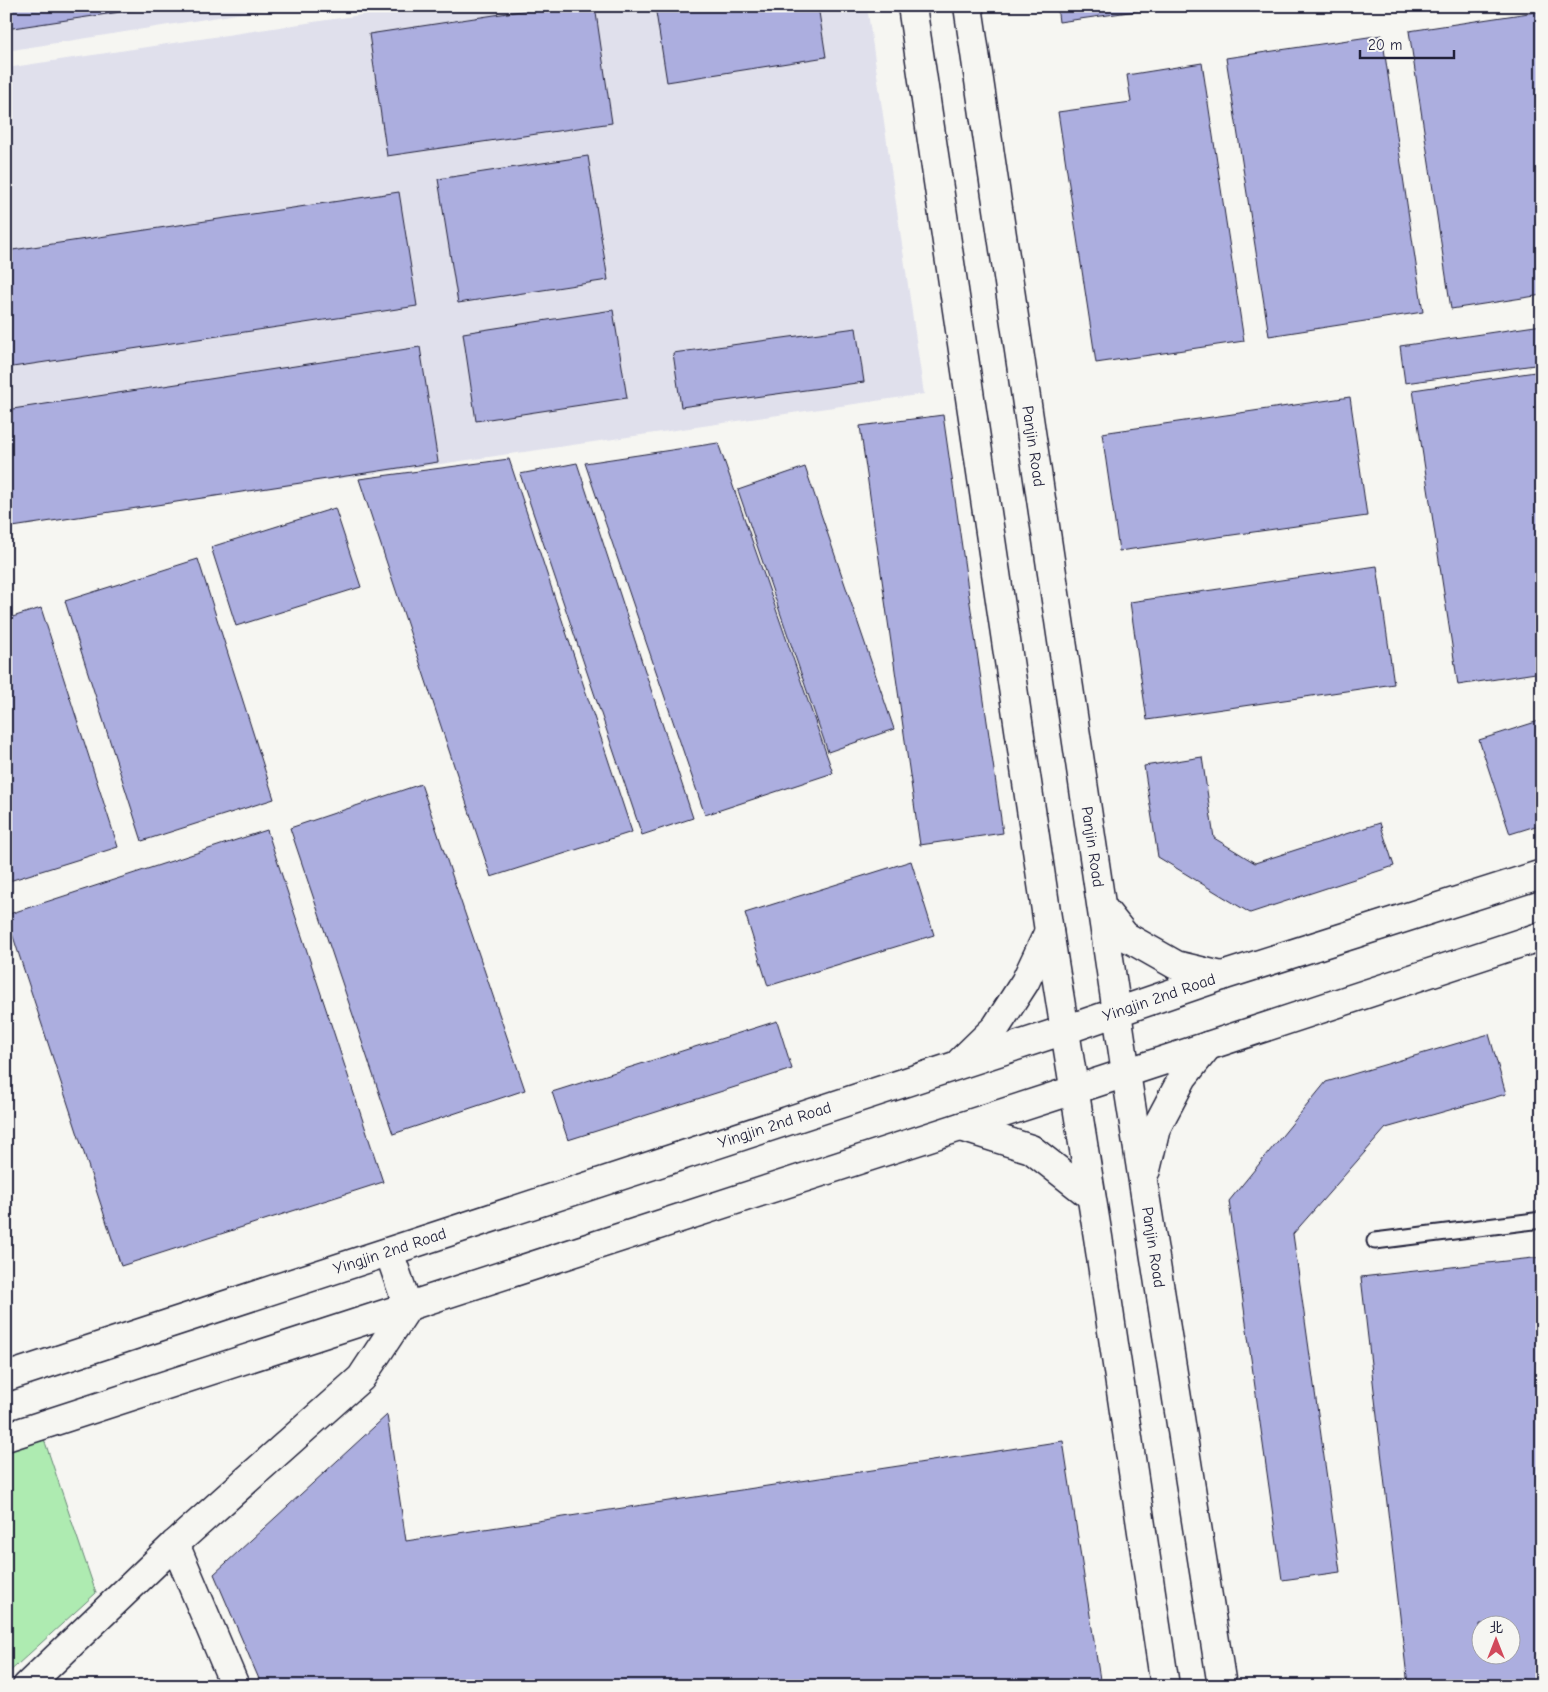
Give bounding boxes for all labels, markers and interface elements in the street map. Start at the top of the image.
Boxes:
scale bar [1360,28,1454,60]
text: 20 m [1368,36,1402,54]
street label: Panjin Road [1018,405,1048,488]
street label: Panjin Road [1078,805,1107,889]
street label: Yingjin 2nd Road [1101,970,1218,1025]
street label: Yingjin 2nd Road [716,1098,834,1152]
street label: Panjin Road [1138,1206,1168,1289]
street label: Yingjin 2nd Road [331,1224,449,1278]
north arrow [1470,1614,1520,1664]
text: 北 [1489,1619,1503,1636]

